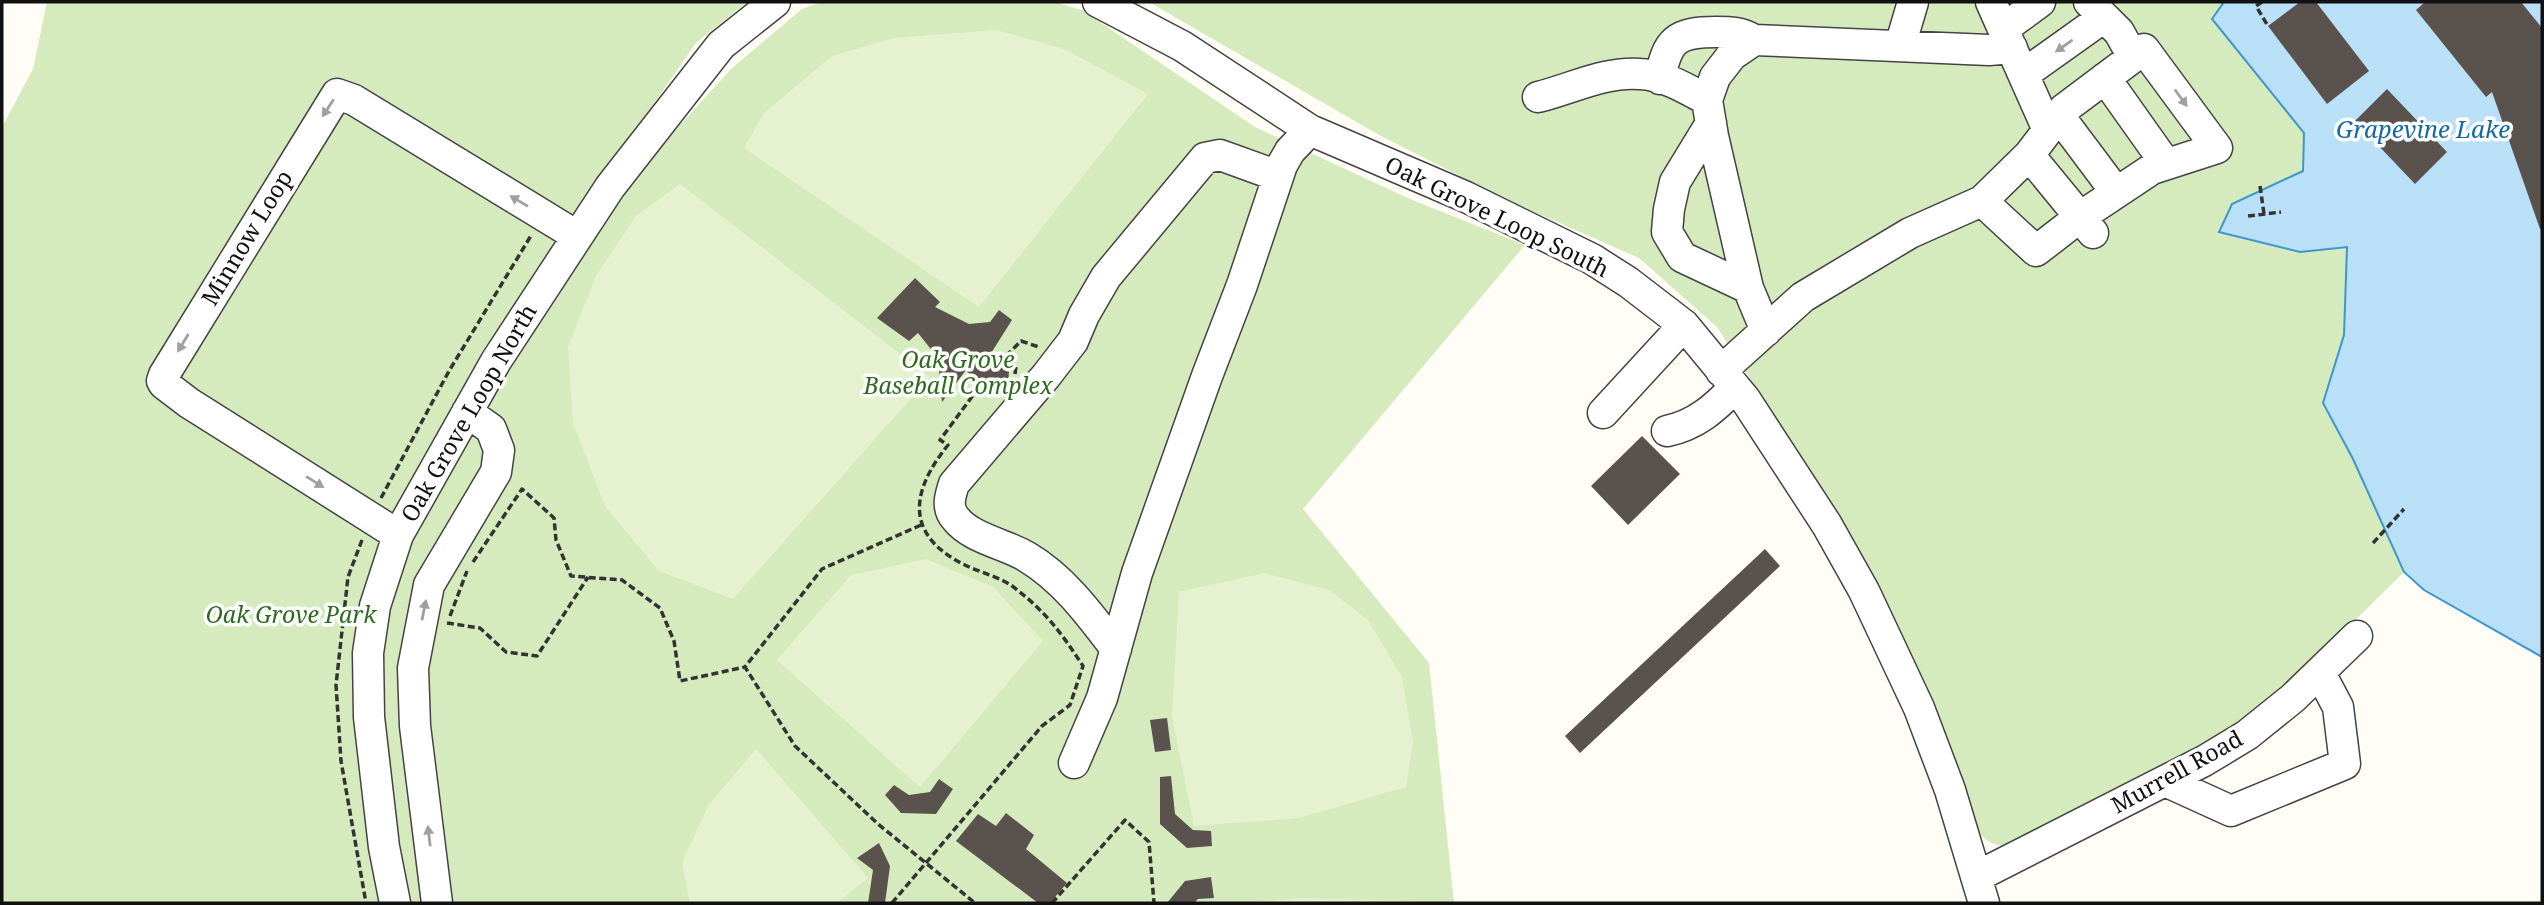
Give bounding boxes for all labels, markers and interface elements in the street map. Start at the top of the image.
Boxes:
one-way arrow [2055,38,2073,52]
one-way arrow [2173,89,2187,107]
one-way arrow [321,98,334,117]
water label: Grapevine Lake [2336,112,2510,145]
street label: Oak Grove Loop South [1380,148,1615,284]
street label: Minnow Loop [193,164,299,311]
one-way arrow [509,195,528,207]
street label: Oak Grove Loop North [393,298,544,527]
one-way arrow [177,334,189,353]
park label: Oak Grove Baseball Complex [863,343,1053,401]
one-way arrow [306,476,325,489]
park label: Oak Grove Park [206,598,377,630]
one-way arrow [419,599,430,621]
street label: Murrell Road [2105,722,2248,820]
one-way arrow [424,824,435,846]

